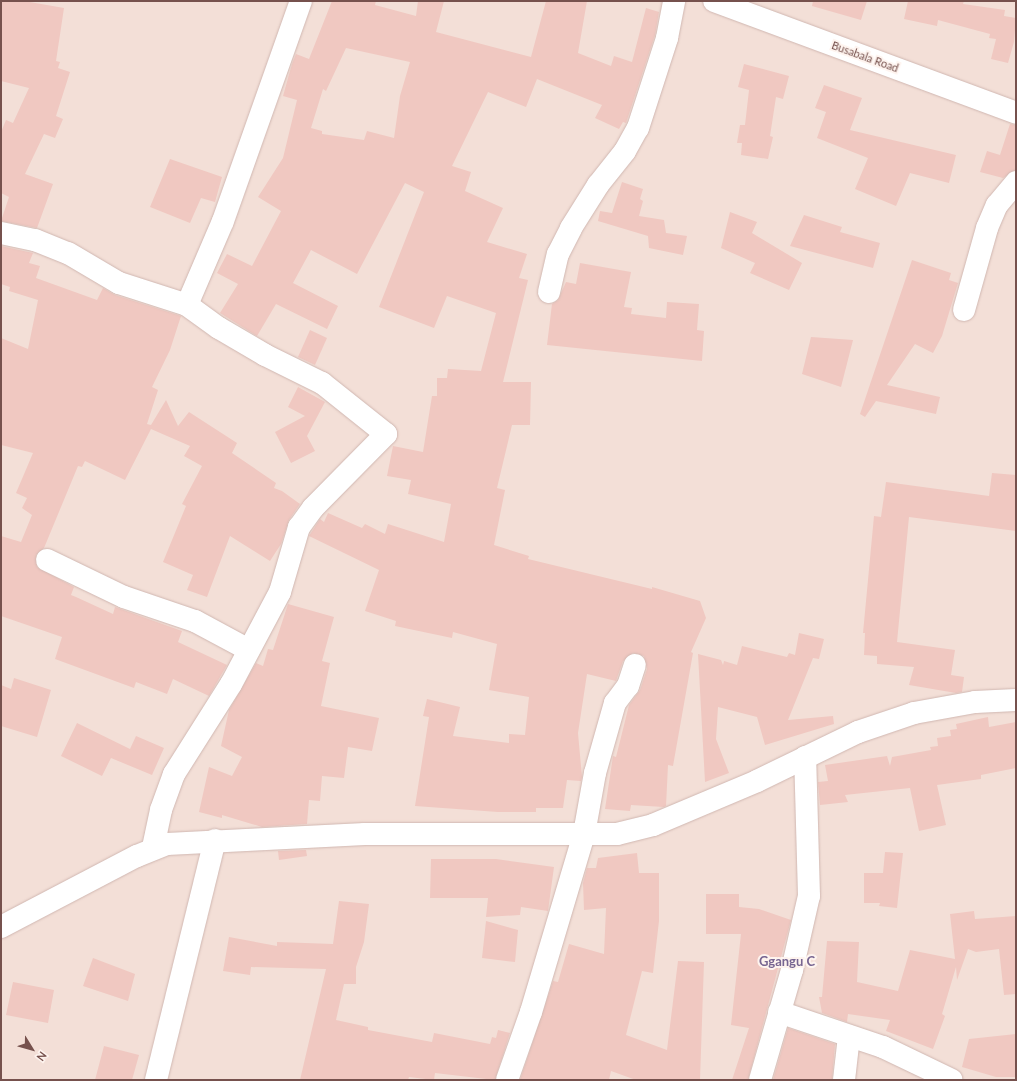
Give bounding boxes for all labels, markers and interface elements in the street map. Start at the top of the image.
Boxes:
street label: Busabala Road [830,39,900,75]
district label: Ggangu C [759,953,815,969]
north arrow [12,1029,52,1069]
text: N [34,1049,50,1064]

